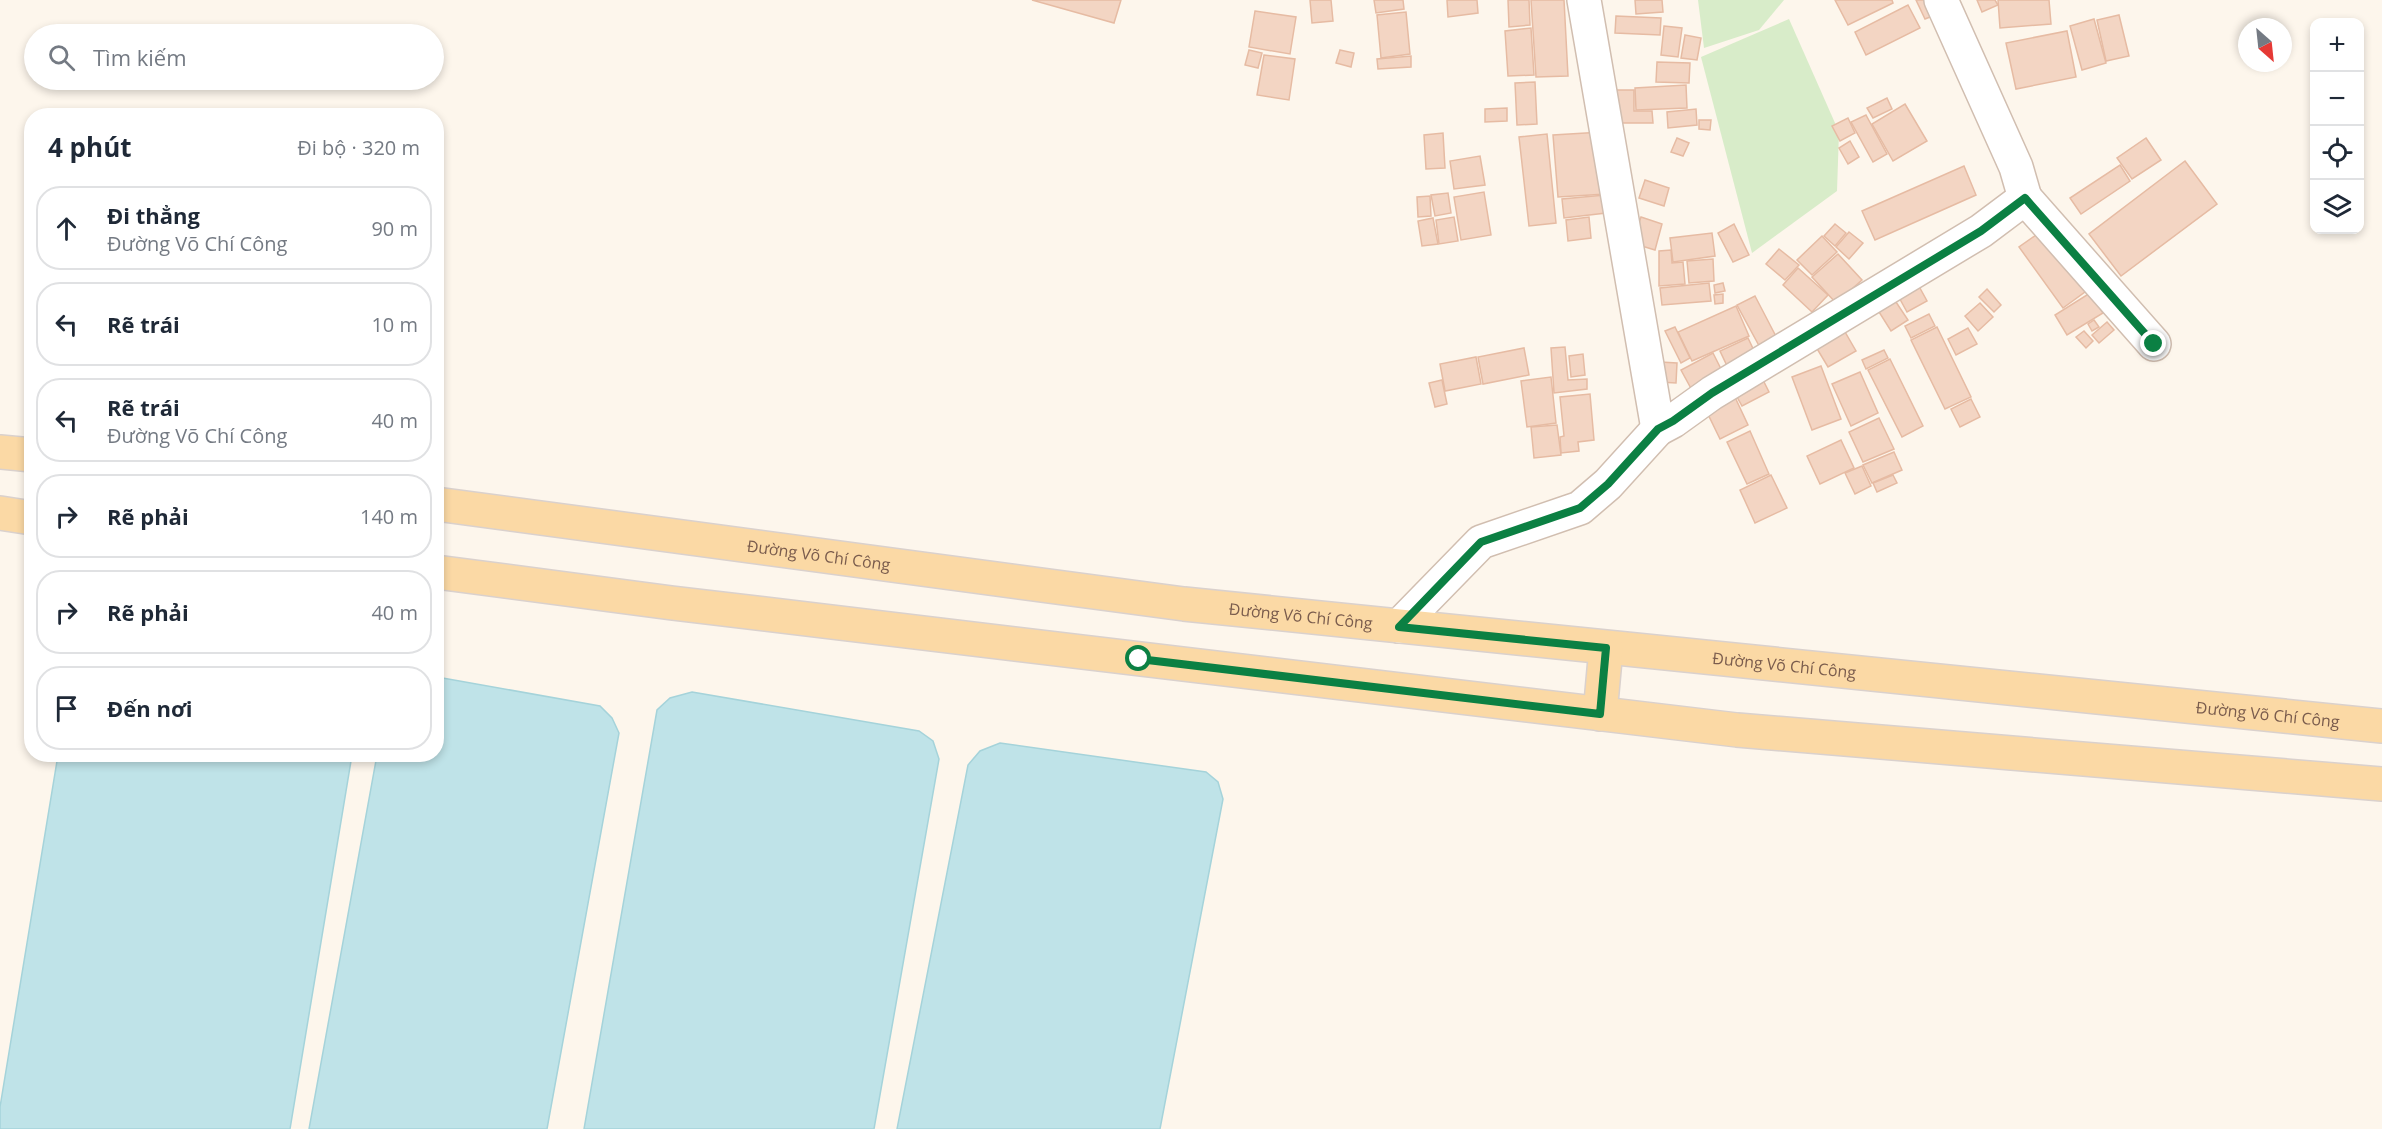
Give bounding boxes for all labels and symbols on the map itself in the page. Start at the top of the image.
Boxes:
north arrow [2238,18,2292,72]
route end [2140,330,2166,356]
street label: Đường Võ Chí Công [746,535,892,576]
street label: Đường Võ Chí Công [1228,598,1374,634]
route start [1125,645,1151,671]
street label: Đường Võ Chí Công [1711,647,1857,683]
street label: Đường Võ Chí Công [2195,696,2341,733]

